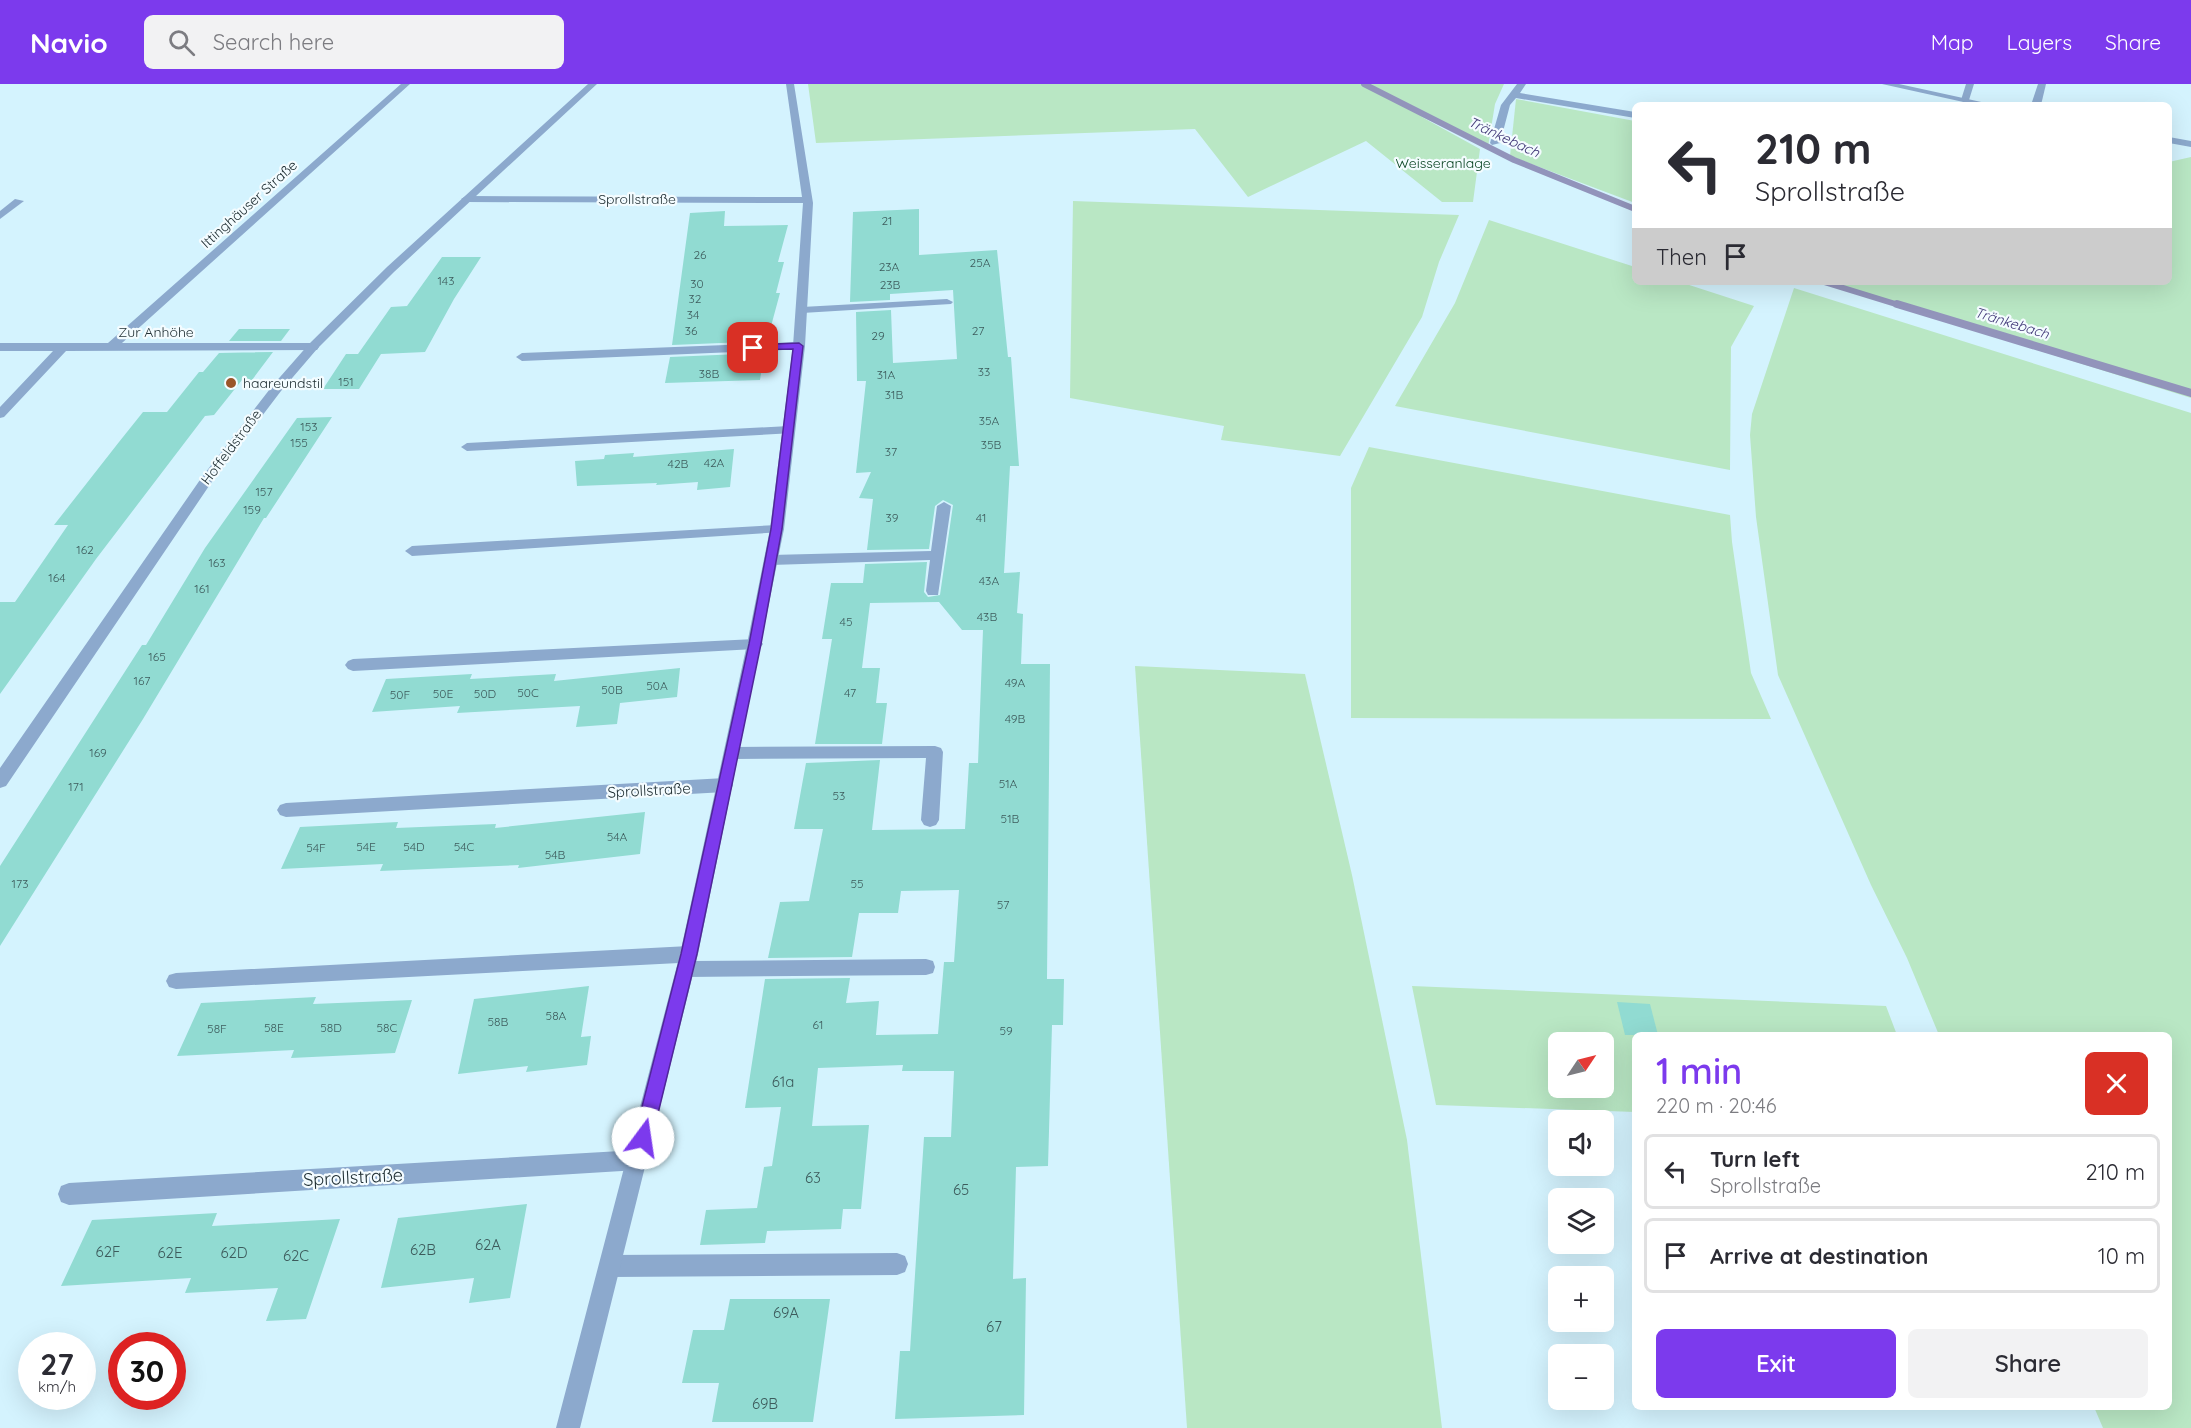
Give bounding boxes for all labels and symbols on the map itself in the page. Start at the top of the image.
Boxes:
water label: Tränkebach [1465,113,1543,162]
park label: Weisseranlage [1395,154,1491,172]
street label: Ittinghäuser Straße [197,156,301,252]
street label: Sprollstraße [598,190,676,208]
house number: 21 [881,213,893,228]
house number: 26 [693,247,707,262]
house number: 25A [970,255,991,270]
house number: 23A [879,259,900,274]
house number: 143 [438,273,454,288]
house number: 30 [690,276,704,291]
house number: 23B [880,277,901,292]
house number: 32 [689,291,702,306]
water label: Tränkebach [1973,303,2052,343]
house number: 34 [687,307,699,322]
pin [727,322,778,373]
street label: Zur Anhöhe [118,323,194,341]
house number: 36 [685,323,698,338]
house number: 27 [972,323,984,338]
house number: 29 [871,328,885,343]
house number: 33 [978,364,990,379]
house number: 38B [699,366,719,381]
house number: 31A [877,367,895,382]
place label: haareundstil [243,374,323,392]
house number: 151 [338,374,354,389]
marker: haareundstil [224,376,238,390]
house number: 31B [885,387,903,402]
street label: Hoffeldstraße [197,406,265,488]
house number: 35A [979,413,1000,428]
house number: 153 [300,419,318,434]
house number: 155 [290,435,308,450]
house number: 35B [981,437,1002,452]
house number: 37 [885,444,897,459]
house number: 42A [704,455,725,470]
house number: 42B [668,456,689,471]
house number: 157 [255,484,273,499]
house number: 159 [243,502,261,517]
house number: 39 [886,510,899,525]
house number: 41 [976,510,986,525]
house number: 162 [76,542,94,557]
house number: 163 [208,555,226,570]
house number: 164 [48,570,66,585]
house number: 43A [979,573,999,588]
house number: 161 [194,581,210,596]
house number: 43B [977,609,997,624]
house number: 45 [840,614,852,629]
house number: 165 [148,649,166,664]
house number: 167 [133,673,151,688]
house number: 49A [1005,675,1026,690]
house number: 50A [646,678,668,693]
house number: 50B [601,682,623,697]
house number: 50C [517,685,539,700]
house number: 47 [844,685,856,700]
house number: 50E [433,686,453,701]
house number: 50D [474,686,497,701]
house number: 50F [390,687,410,702]
house number: 49B [1005,711,1025,726]
house number: 169 [89,745,107,760]
house number: 51A [999,776,1018,791]
street label: Sprollstraße [607,778,691,802]
house number: 171 [68,779,84,794]
house number: 53 [833,788,845,803]
house number: 51B [1001,811,1020,826]
house number: 54A [607,829,628,844]
house number: 54E [356,839,376,854]
house number: 54D [403,839,425,854]
house number: 54C [454,839,475,854]
house number: 54F [306,840,326,855]
house number: 54B [545,847,566,862]
house number: 173 [12,876,28,891]
house number: 55 [850,876,864,891]
house number: 57 [997,897,1009,912]
house number: 58A [546,1008,567,1023]
house number: 58B [488,1014,509,1029]
house number: 61 [813,1017,823,1032]
house number: 58E [264,1020,284,1035]
house number: 58D [320,1020,342,1035]
house number: 58C [377,1020,398,1035]
house number: 58F [207,1021,227,1036]
house number: 59 [999,1023,1013,1038]
north arrow [1548,1032,1614,1098]
house number: 61a [772,1072,794,1091]
position arrow [611,1106,675,1170]
street label: Sprollstraße [302,1163,404,1191]
house number: 63 [805,1168,821,1187]
house number: 65 [953,1180,969,1199]
house number: 62A [475,1235,501,1254]
house number: 62B [410,1240,436,1259]
house number: 62F [96,1242,120,1261]
house number: 62E [158,1243,182,1262]
house number: 62D [220,1243,248,1262]
house number: 62C [283,1246,309,1265]
house number: 69A [773,1303,799,1322]
house number: 67 [986,1317,1002,1336]
speed limit sign: 30 [108,1332,186,1410]
house number: 69B [752,1394,778,1413]

